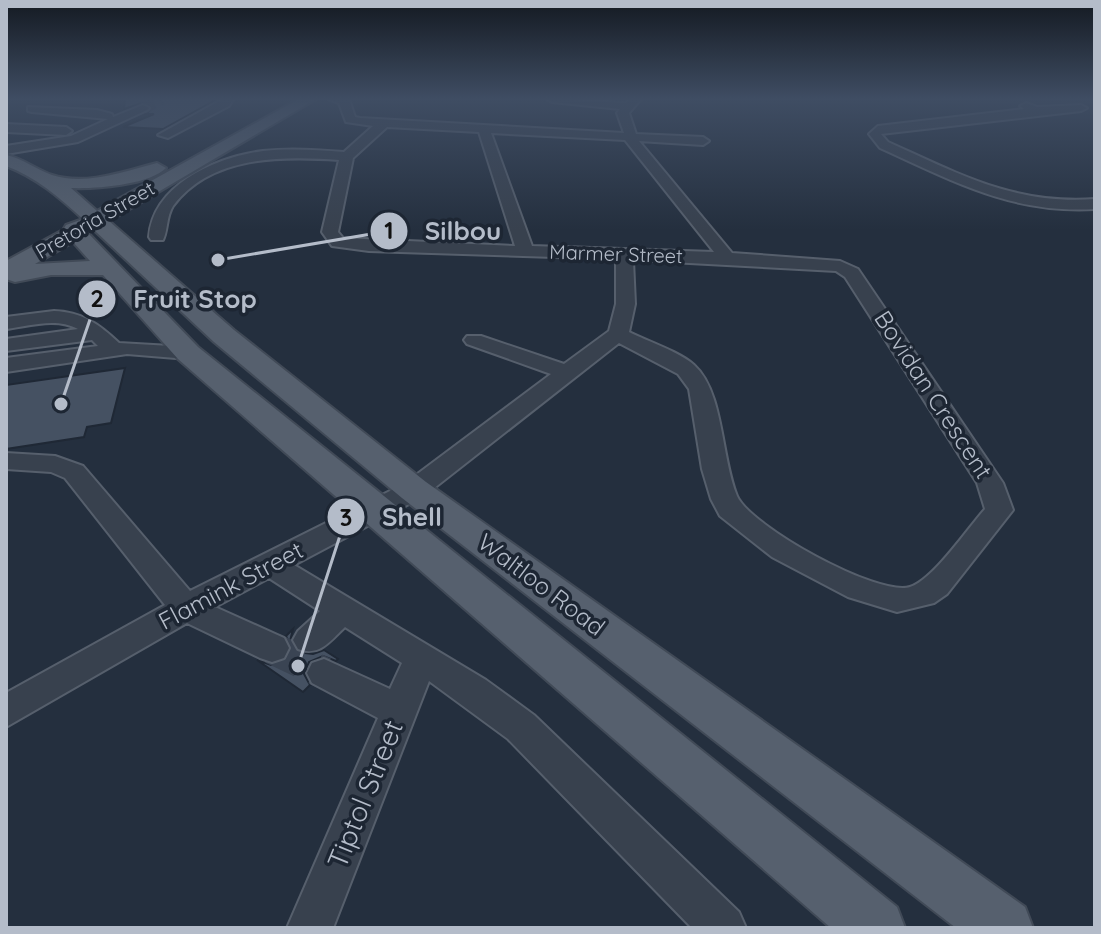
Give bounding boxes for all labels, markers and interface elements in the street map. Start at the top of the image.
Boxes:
street label: Pretoria Street [31,175,159,264]
callout: Silbou [369,206,518,256]
text: Silbou [425,214,501,247]
text: 1 [384,215,394,245]
street label: Marmer Street [549,239,683,268]
callout: Fruit Stop [77,274,272,324]
text: Fruit Stop [133,282,257,315]
text: 2 [90,283,104,313]
street label: Bovidan Crescent [868,305,999,484]
callout: Shell [326,492,458,542]
text: Shell [382,500,442,533]
text: 3 [340,502,352,532]
street label: Waltloo Road [472,527,611,642]
street label: Flamink Street [153,534,308,636]
street label: Tiptol Street [319,715,410,873]

